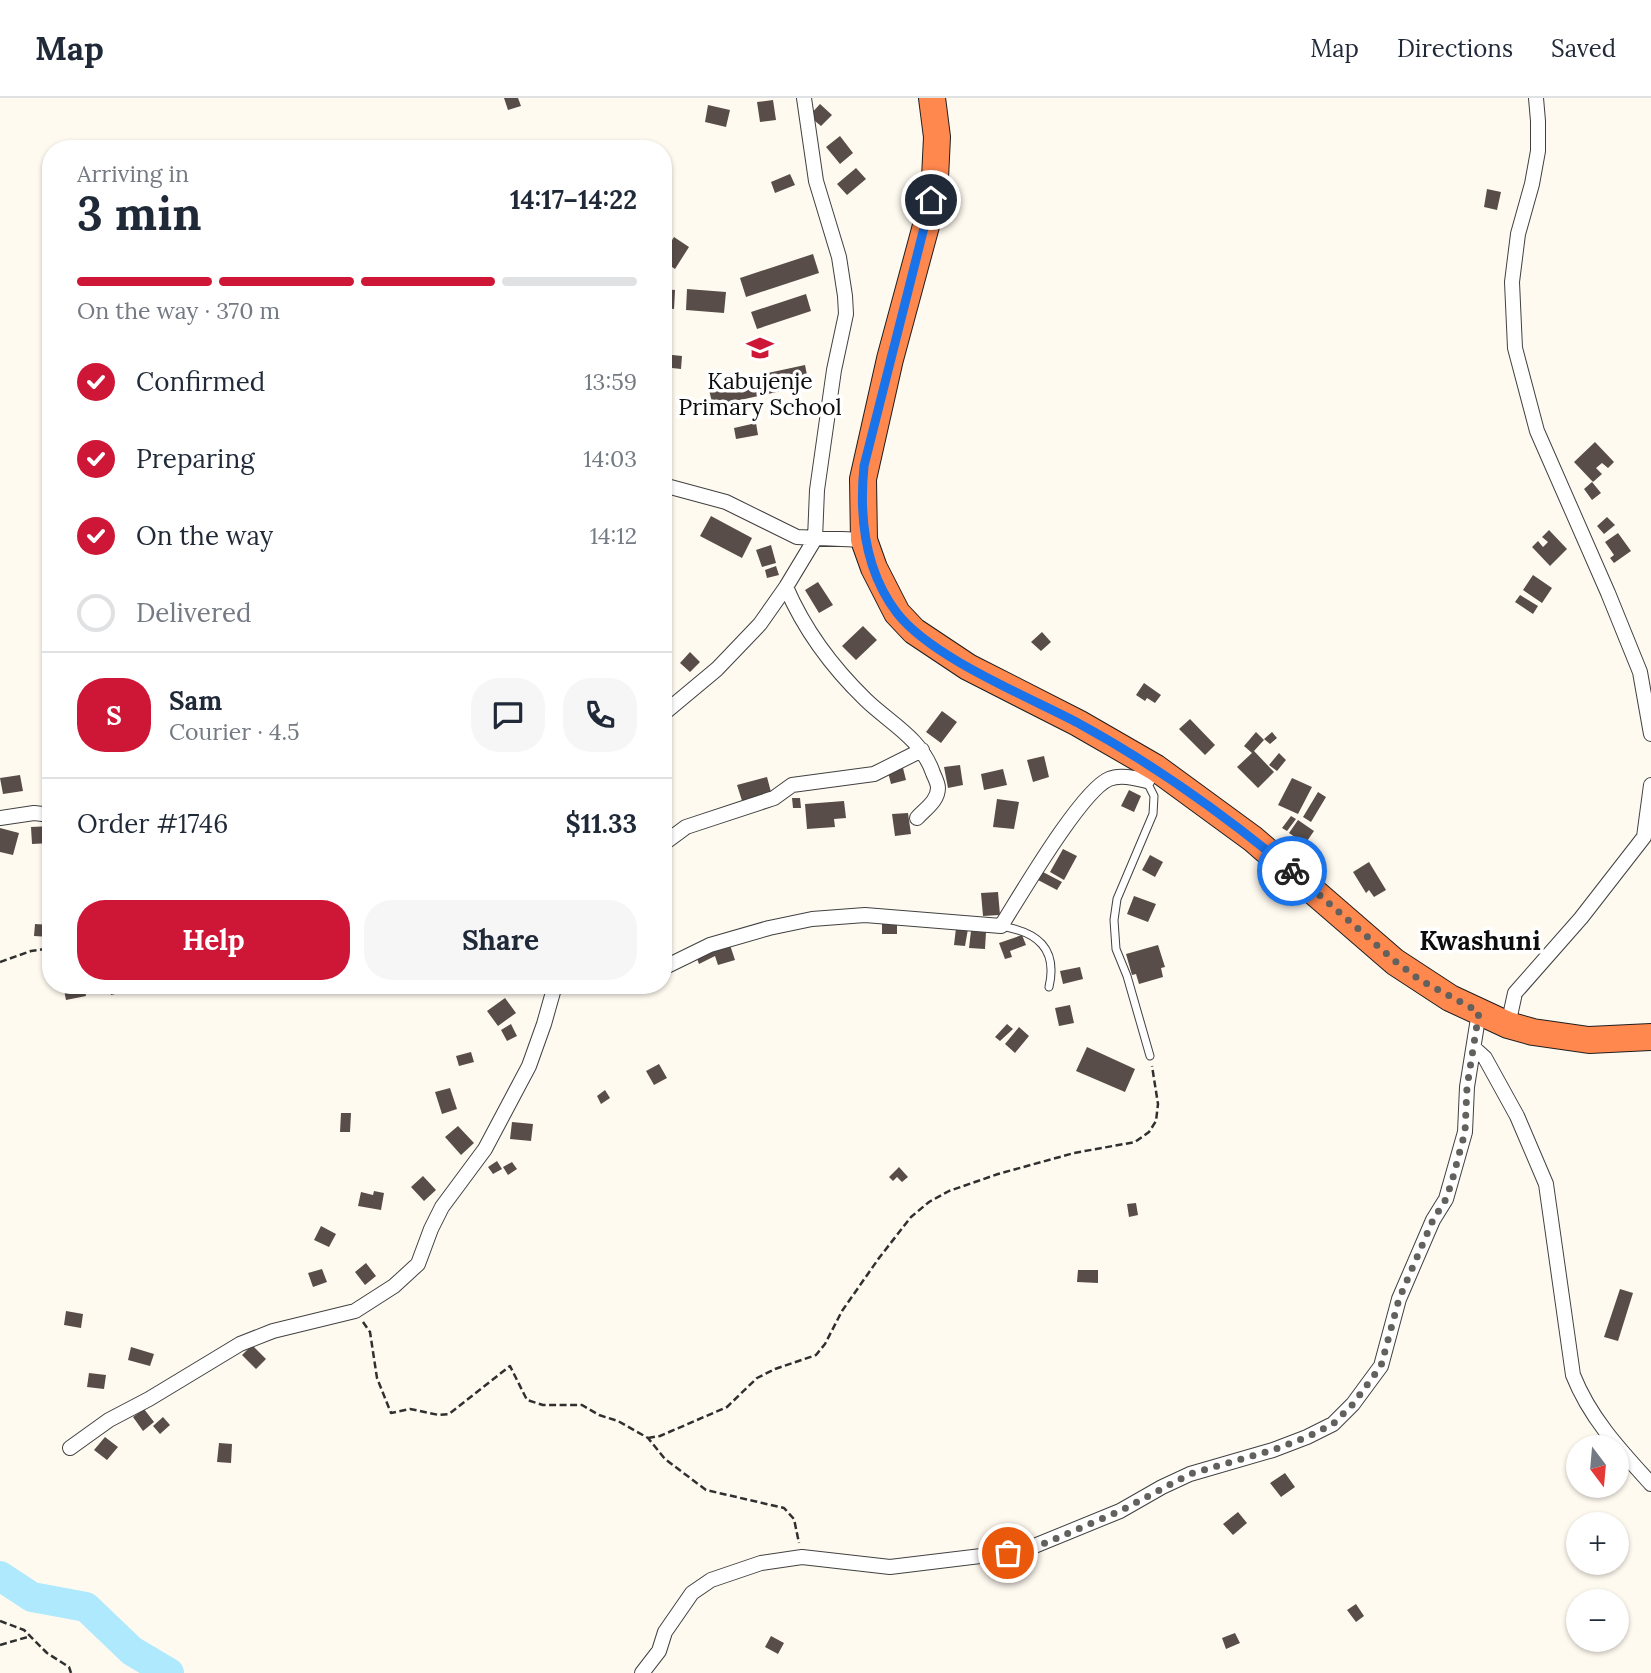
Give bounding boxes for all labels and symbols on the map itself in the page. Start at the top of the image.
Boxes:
pin [901,170,961,230]
school or university icon: Kabujenje Primary School [745,333,775,363]
place label: Kabujenje Primary School [678,366,842,421]
courier [1257,836,1327,906]
district label: Kwashuni [1419,924,1541,957]
north arrow [1566,1435,1629,1498]
pin [978,1523,1038,1583]

